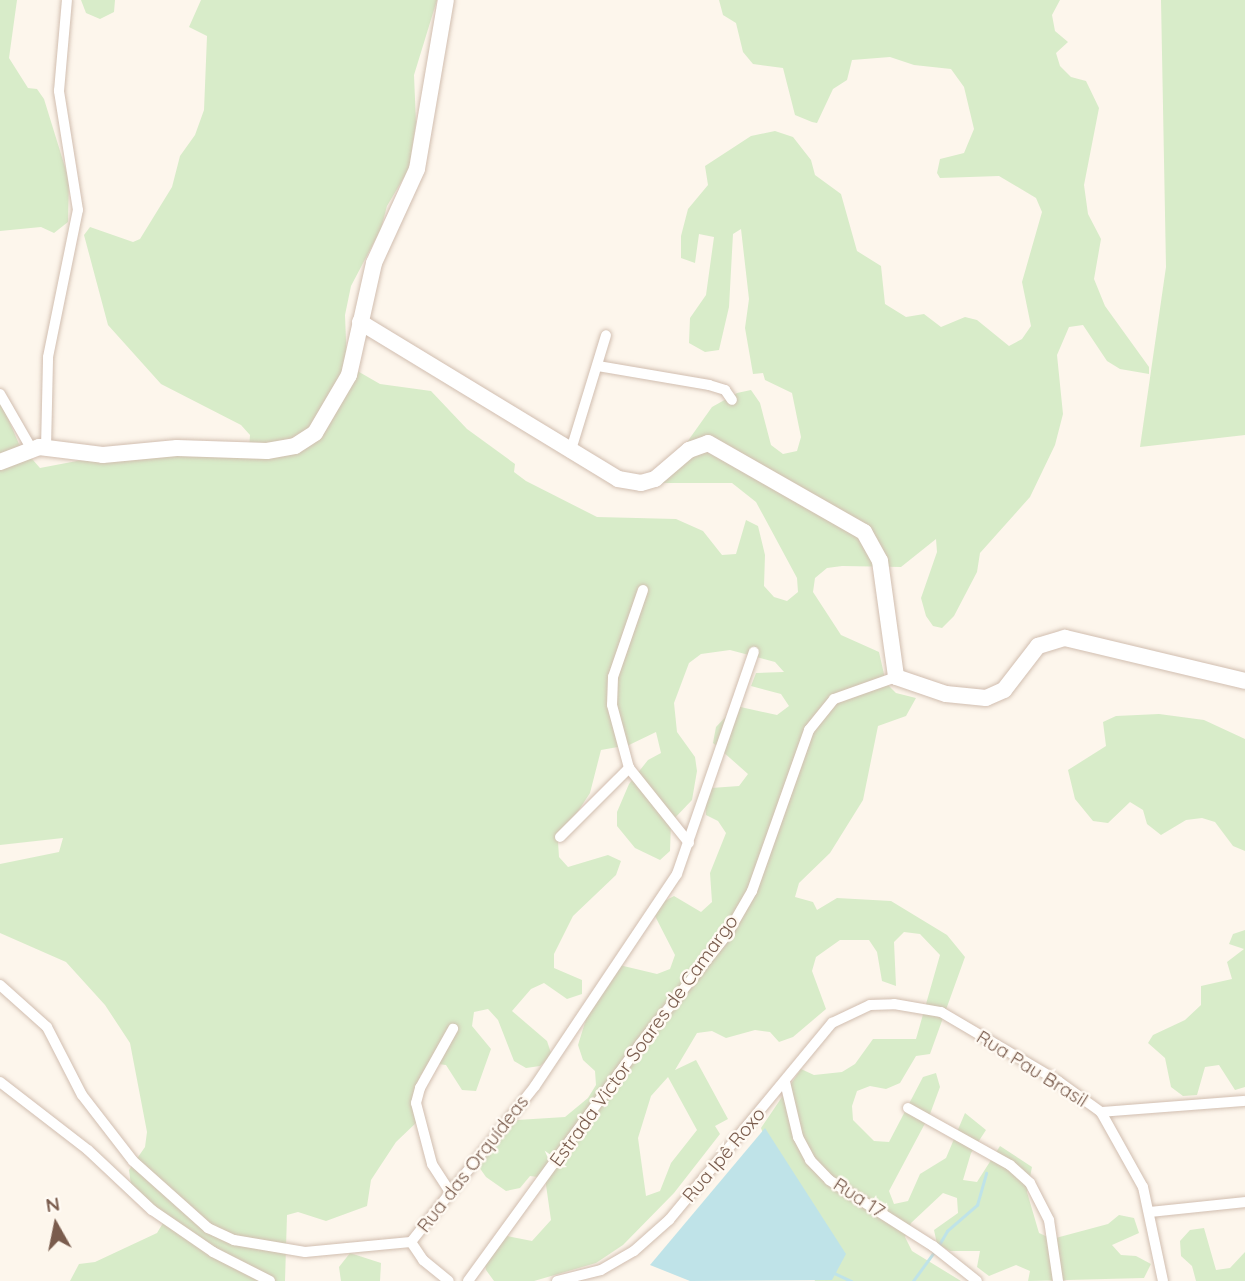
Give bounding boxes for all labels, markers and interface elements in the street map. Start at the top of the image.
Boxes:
street label: Estrada Victor Soares de Camargo [545,911,743,1171]
street label: Rua Pau Brasil [972,1026,1092,1112]
street label: Rua das Orquídeas [412,1091,534,1237]
street label: Rua Ipê Roxo [678,1103,770,1207]
street label: Rua 17 [829,1173,889,1223]
north arrow [21,1190,91,1260]
text: N [44,1191,61,1217]

